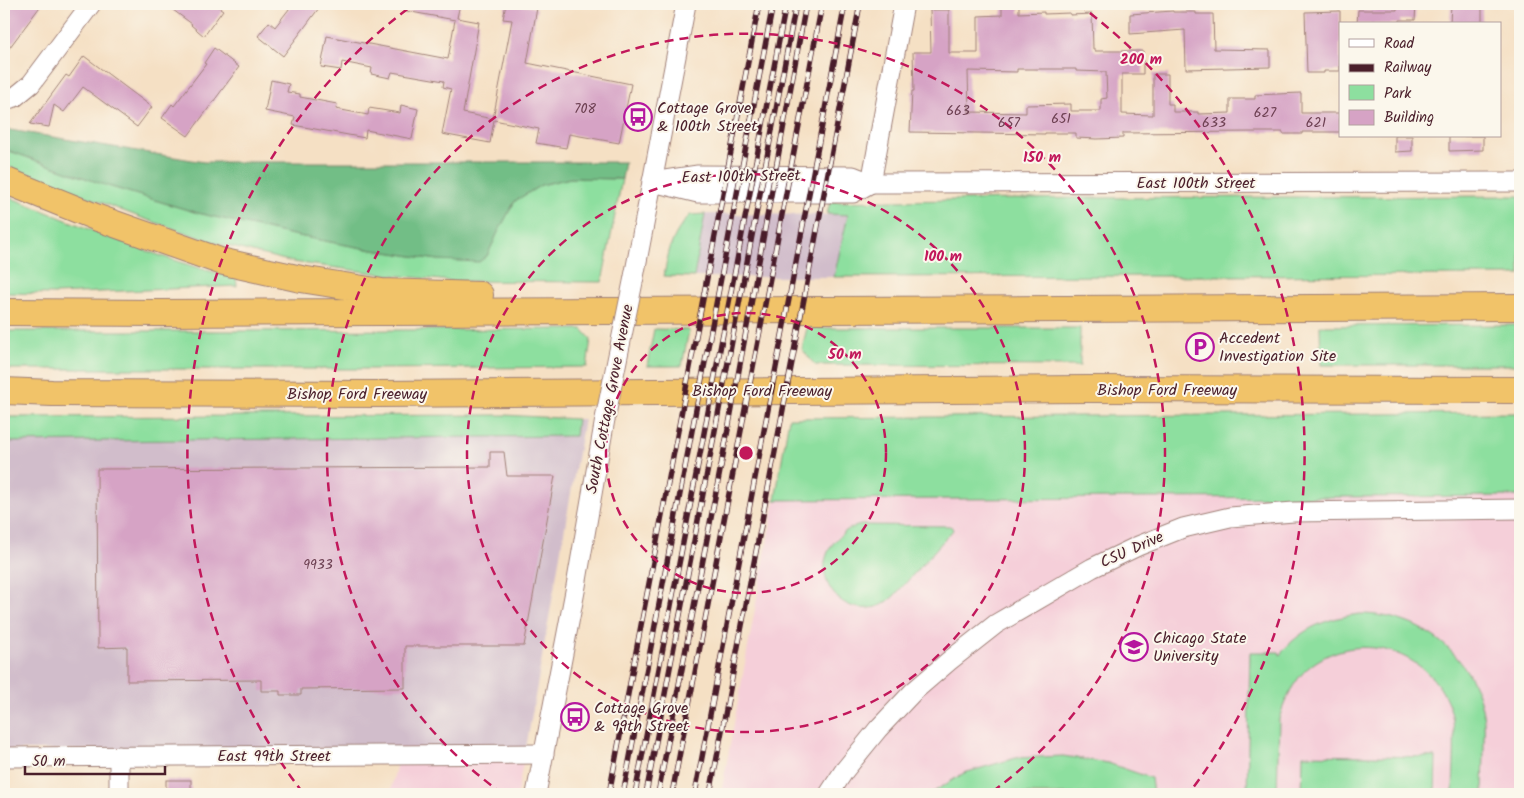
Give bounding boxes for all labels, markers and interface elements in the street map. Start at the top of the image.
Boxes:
legend [1339,22,1502,138]
text: Road [1384,32,1415,56]
text: 200 m [1120,48,1162,72]
text: Railway [1384,56,1432,80]
text: Park [1384,82,1412,106]
place label: Cottage Grove & 100th Street [657,96,758,139]
house number: 708 [574,98,597,120]
house number: 663 [946,100,970,122]
bus stop icon: Cottage Grove & 100th Street [623,102,653,132]
house number: 627 [1254,102,1277,124]
text: Building [1384,106,1434,130]
house number: 651 [1051,108,1071,130]
house number: 657 [998,112,1020,134]
house number: 633 [1202,112,1226,134]
house number: 621 [1306,112,1326,134]
text: 150 m [1023,146,1061,170]
street label: East 100th Street [681,163,802,191]
street label: East 100th Street [1136,171,1256,196]
text: 100 m [924,245,962,269]
street label: South Cottage Grove Avenue [579,302,641,496]
place label: Accedent Investigation Site [1219,326,1336,369]
parking icon: Accedent Investigation Site [1185,332,1215,362]
text: 50 m [827,343,862,367]
street label: Bishop Ford Freeway [1097,378,1237,403]
street label: Bishop Ford Freeway [692,379,832,404]
street label: Bishop Ford Freeway [287,382,427,407]
centre of rings [737,444,755,462]
street label: CSU Drive [1096,525,1168,575]
house number: 9933 [303,554,333,576]
place label: Chicago State University [1153,626,1246,669]
school or university icon: Chicago State University [1119,632,1149,662]
place label: Cottage Grove & 99th Street [594,696,690,739]
bus stop icon: Cottage Grove & 99th Street [560,702,590,732]
scale bar [25,743,165,775]
street label: East 99th Street [217,744,332,769]
text: 50 m [32,750,66,774]

